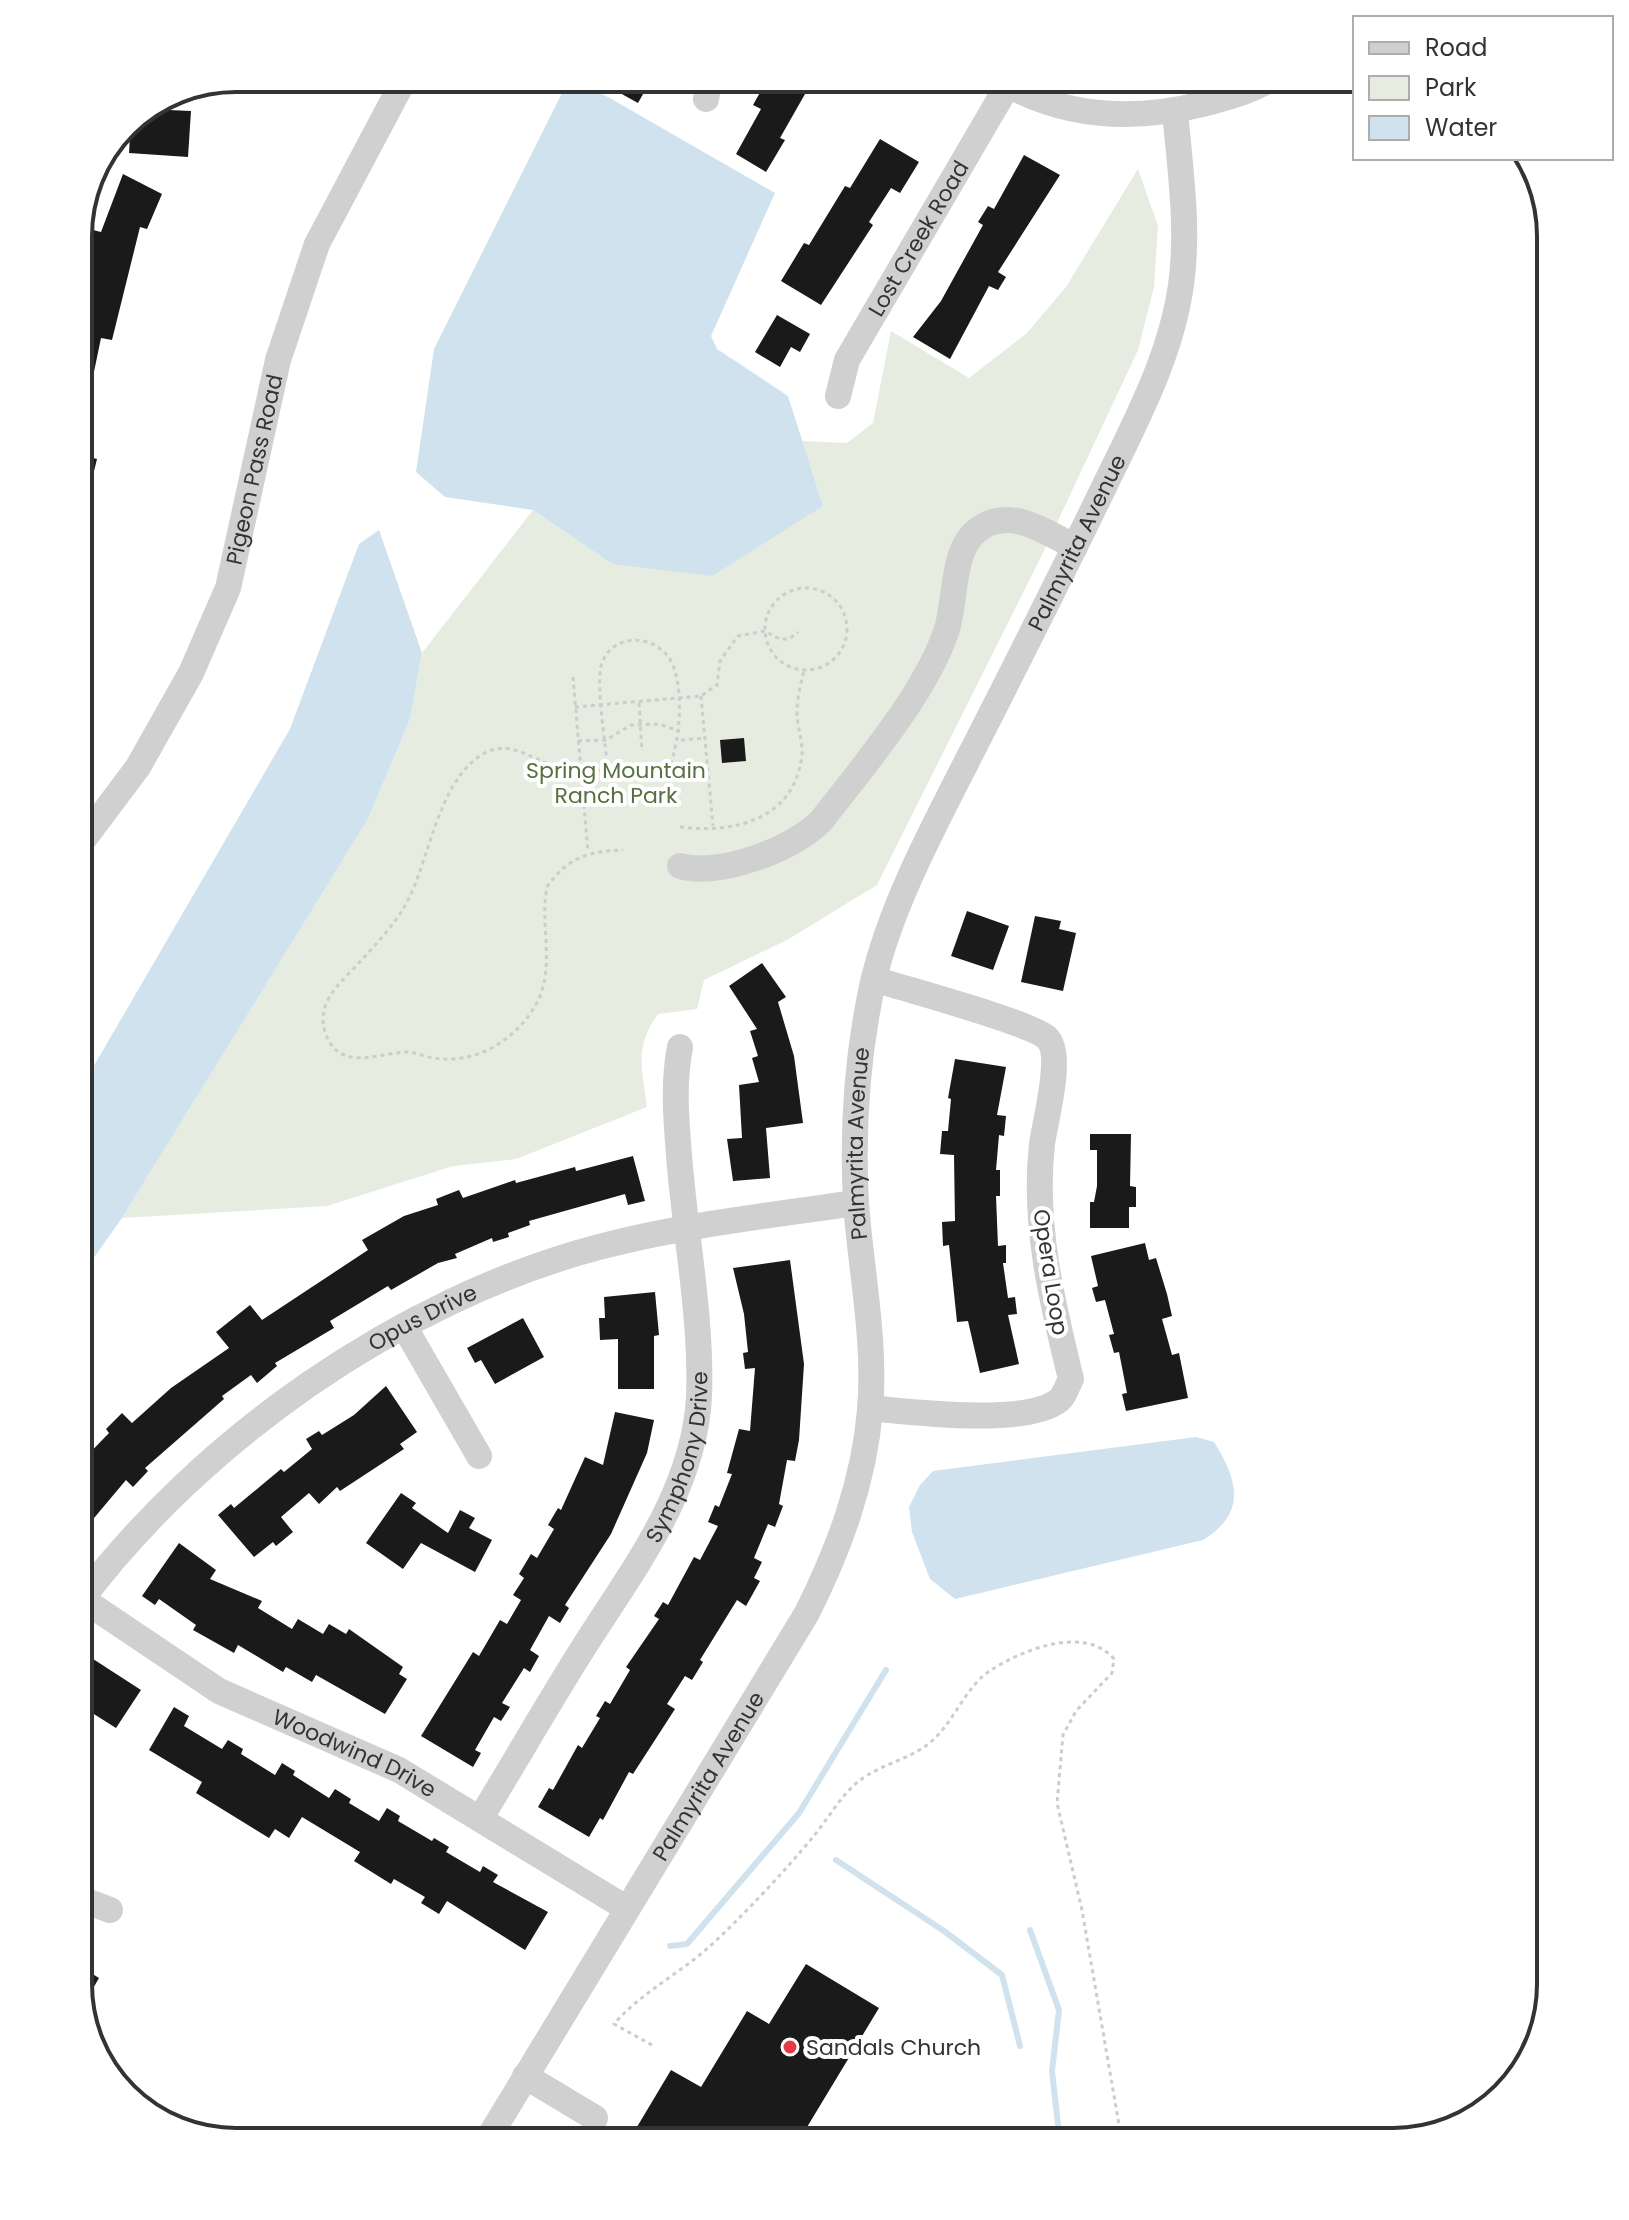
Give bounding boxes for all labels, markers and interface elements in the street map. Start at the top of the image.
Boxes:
legend [1353,16,1613,160]
text: Road [1425,31,1487,64]
text: Park [1425,71,1477,104]
text: Water [1425,111,1497,144]
street label: Lost Creek Road [861,155,976,322]
street label: Pigeon Pass Road [219,371,290,568]
street label: Palmyrita Avenue [1020,449,1134,636]
park label: Spring Mountain Ranch Park [526,755,706,811]
street label: Palmyrita Avenue [840,1045,877,1241]
street label: Opera Loop [1025,1207,1076,1337]
street label: Opus Drive [362,1277,482,1359]
street label: Symphony Drive [638,1371,715,1549]
street label: Palmyrita Avenue [645,1686,772,1867]
street label: Woodwind Drive [267,1701,442,1805]
place label: Sandals Church [806,2032,981,2063]
marker: Sandals Church [781,2038,799,2056]

